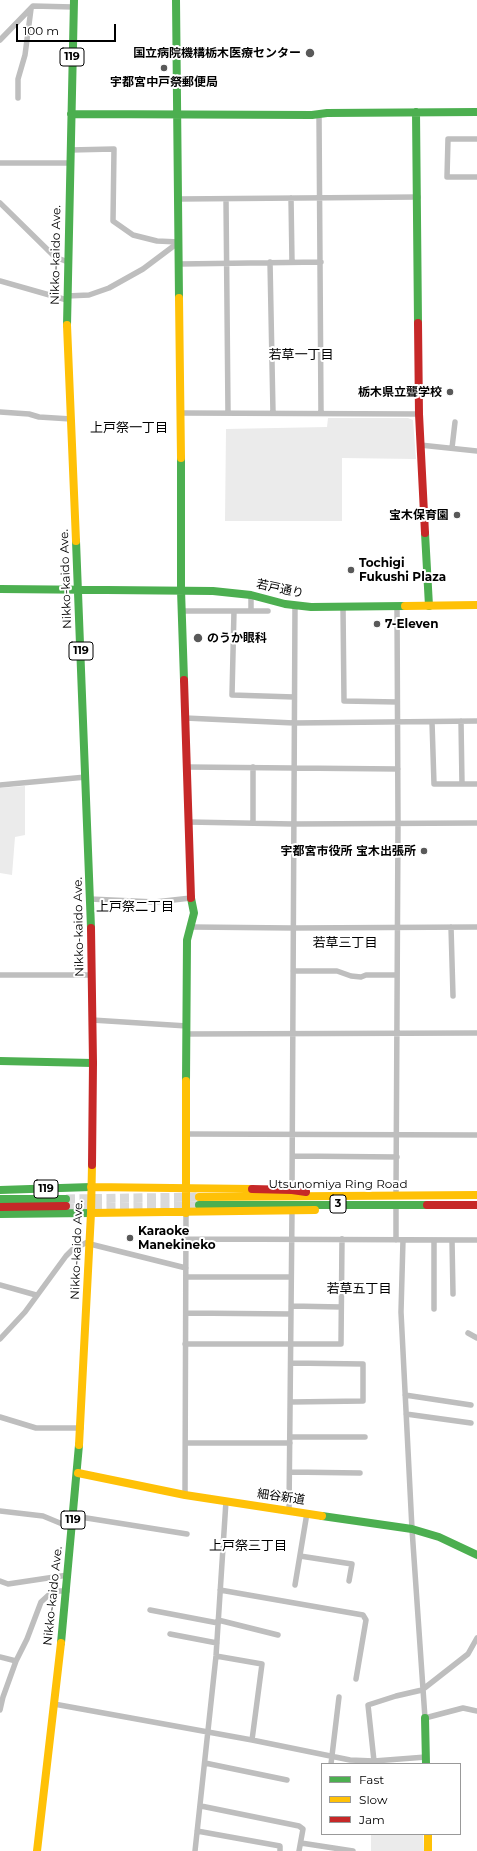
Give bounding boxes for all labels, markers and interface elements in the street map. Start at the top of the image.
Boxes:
scale bar [18,16,118,42]
text: 100 m [23,23,59,38]
place label: 国立病院機構栃木医療センター [133,46,301,60]
marker: 国立病院機構栃木医療センター [304,47,316,59]
road number: 119 [60,48,84,66]
marker: 宇都宮中戸祭郵便局 [159,63,169,73]
place label: 宇都宮中戸祭郵便局 [110,75,218,89]
street label: Nikko-kaido Ave. [48,205,64,305]
district label: 若草一丁目 [269,347,333,363]
place label: 栃木県立聾学校 [358,385,442,399]
marker: 栃木県立聾学校 [445,387,455,397]
district label: 上戸祭一丁目 [90,420,168,436]
place label: 宝木保育園 [389,508,449,522]
marker: 宝木保育園 [452,510,462,520]
street label: Nikko-kaido Ave. [57,529,75,629]
place label: Tochigi Fukushi Plaza [359,556,446,584]
marker: Tochigi Fukushi Plaza [346,565,356,575]
street label: 若戸通り [255,577,305,601]
place label: 7-Eleven [385,617,438,631]
marker: 7-Eleven [372,619,382,629]
place label: のうか眼科 [207,631,267,645]
marker: のうか眼科 [192,632,204,644]
road number: 119 [69,642,93,660]
place label: 宇都宮市役所 宝木出張所 [281,844,416,858]
marker: 宇都宮市役所 宝木出張所 [419,846,429,856]
street label: Nikko-kaido Ave. [71,877,87,977]
district label: 上戸祭二丁目 [96,899,174,915]
district label: 若草三丁目 [313,935,377,951]
street label: Utsunomiya Ring Road [268,1177,408,1191]
road number: 119 [34,1180,58,1198]
road number: 3 [330,1195,346,1213]
street label: Nikko-kaido Ave. [68,1200,86,1300]
place label: Karaoke Manekineko [138,1224,216,1252]
marker: Karaoke Manekineko [125,1233,135,1243]
district label: 若草五丁目 [327,1281,391,1297]
street label: 細谷新道 [256,1487,306,1507]
road number: 119 [61,1511,85,1529]
district label: 上戸祭三丁目 [209,1538,287,1554]
street label: Nikko-kaido Ave. [41,1546,65,1646]
legend [321,1763,461,1835]
text: Fast [359,1772,384,1787]
text: Slow [359,1792,388,1807]
text: Jam [359,1812,385,1827]

